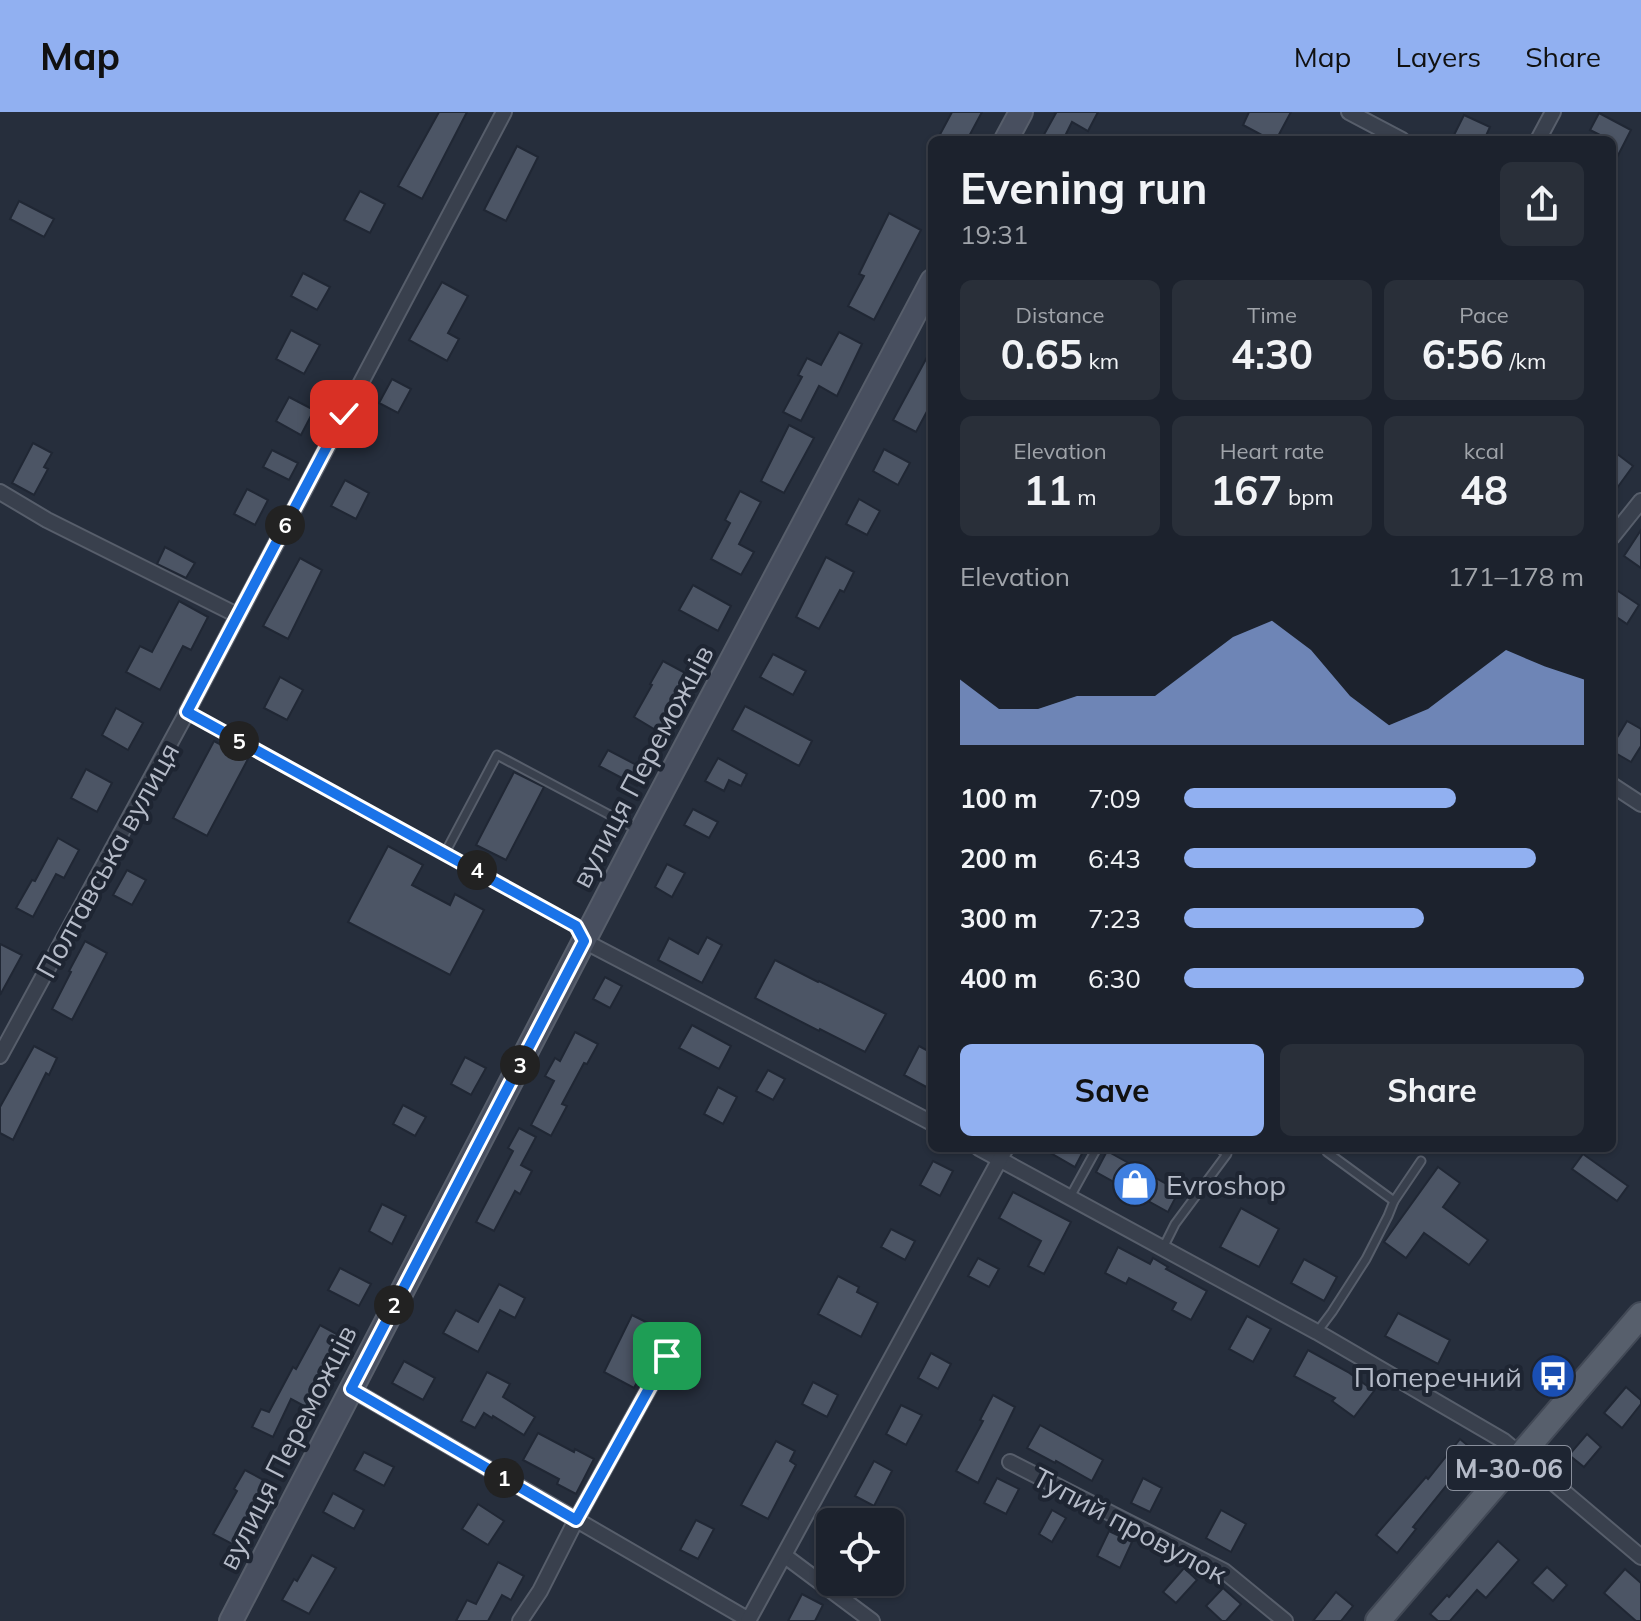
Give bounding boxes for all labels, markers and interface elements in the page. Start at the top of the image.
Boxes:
text: Map [40,32,120,80]
text: Map [1294,39,1351,74]
text: Layers [1395,39,1481,74]
text: Share [1525,39,1601,74]
text: Evening run [960,160,1207,215]
button: share [1500,162,1584,246]
text: 19:31 [960,218,1028,251]
text: Distance [1016,301,1104,329]
text: Time [1247,301,1297,329]
text: Pace [1459,301,1509,329]
text: 0.65 [1001,329,1083,379]
text: 4:30 [1231,329,1313,379]
text: 6:56 [1422,329,1504,379]
text: km [1083,347,1119,375]
text: /km [1504,347,1546,375]
pin [310,380,378,448]
icon: check [322,392,366,436]
text: Elevation [1013,437,1107,465]
text: Heart rate [1220,437,1324,465]
text: kcal [1464,437,1504,465]
text: 11 [1023,465,1071,515]
text: 167 [1210,465,1282,515]
text: 48 [1460,465,1508,515]
text: m [1071,483,1097,511]
text: bpm [1282,483,1334,511]
pin: 6 [265,505,305,545]
text: 6 [278,511,292,539]
text: Elevation [960,560,1070,593]
text: 171–178 m [1448,560,1584,593]
street label: вулиця Переможців [563,639,721,893]
pin: 5 [219,721,259,761]
text: 5 [232,727,246,755]
street label: Полтавська вулиця [28,736,186,984]
text: 100 m [960,782,1037,815]
text: 7:09 [1088,782,1141,815]
text: 200 m [960,842,1037,875]
text: 6:43 [1088,842,1141,875]
pin: 4 [457,850,497,890]
text: 4 [470,856,484,884]
text: 300 m [960,902,1037,935]
text: 7:23 [1088,902,1141,935]
text: 400 m [960,962,1037,995]
text: 6:30 [1088,962,1141,995]
button: Save [960,1044,1264,1136]
button: Share [1280,1044,1584,1136]
pin: 3 [500,1045,540,1085]
text: 3 [513,1051,527,1079]
shop icon: Evroshop [1111,1160,1159,1208]
place label: Evroshop [1166,1167,1286,1202]
pin: 2 [374,1285,414,1325]
text: 2 [387,1291,401,1319]
street label: вулиця Переможців [210,1319,364,1575]
pin [633,1322,701,1390]
icon: arrive [645,1334,689,1378]
bus stop icon: Поперечний [1529,1352,1577,1400]
place label: Поперечний [1354,1359,1522,1394]
road number: М-30-06 [1447,1446,1571,1490]
pin: 1 [484,1458,524,1498]
street label: Тупий провулок [1027,1459,1234,1591]
text: 1 [497,1464,511,1492]
map controls [816,1508,904,1596]
button: locate [816,1508,904,1596]

